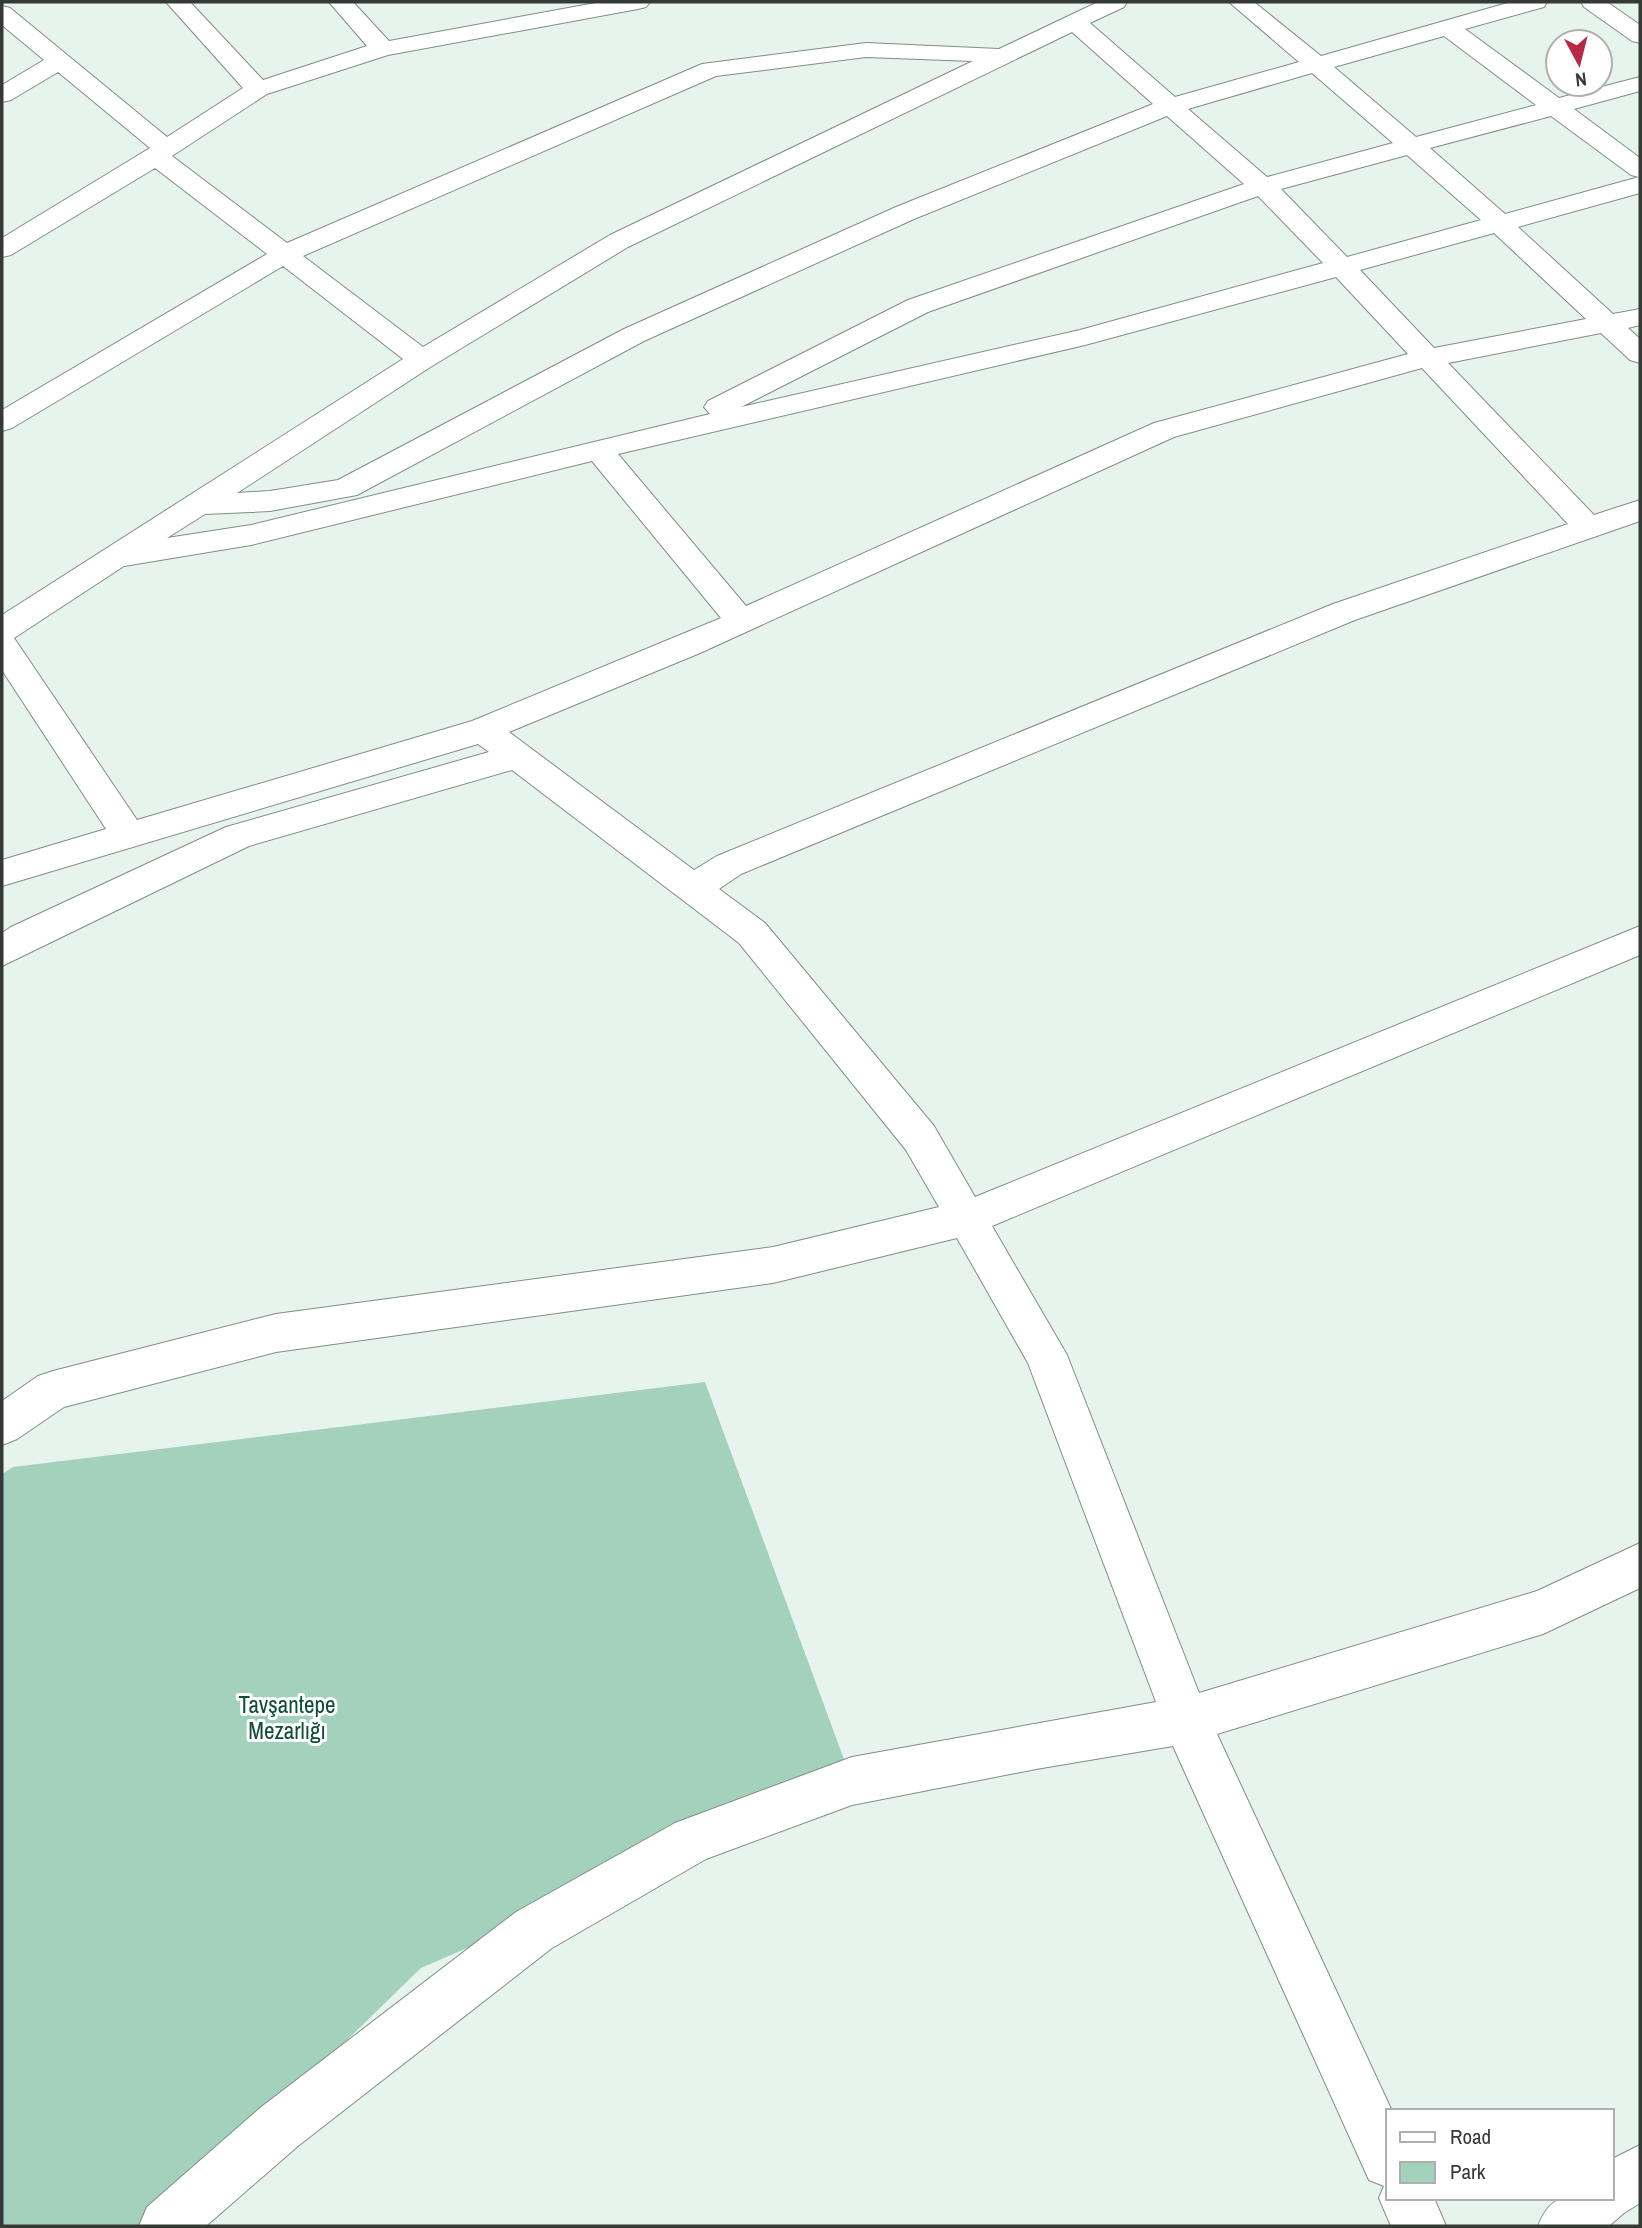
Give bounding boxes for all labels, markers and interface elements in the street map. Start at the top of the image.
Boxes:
north arrow [1544,28,1614,98]
text: N [1574,66,1588,93]
park label: Tavşantepe Mezarlığı [239,1689,335,1746]
legend [1386,2109,1614,2200]
text: Road [1450,2122,1491,2151]
text: Park [1450,2157,1486,2186]

